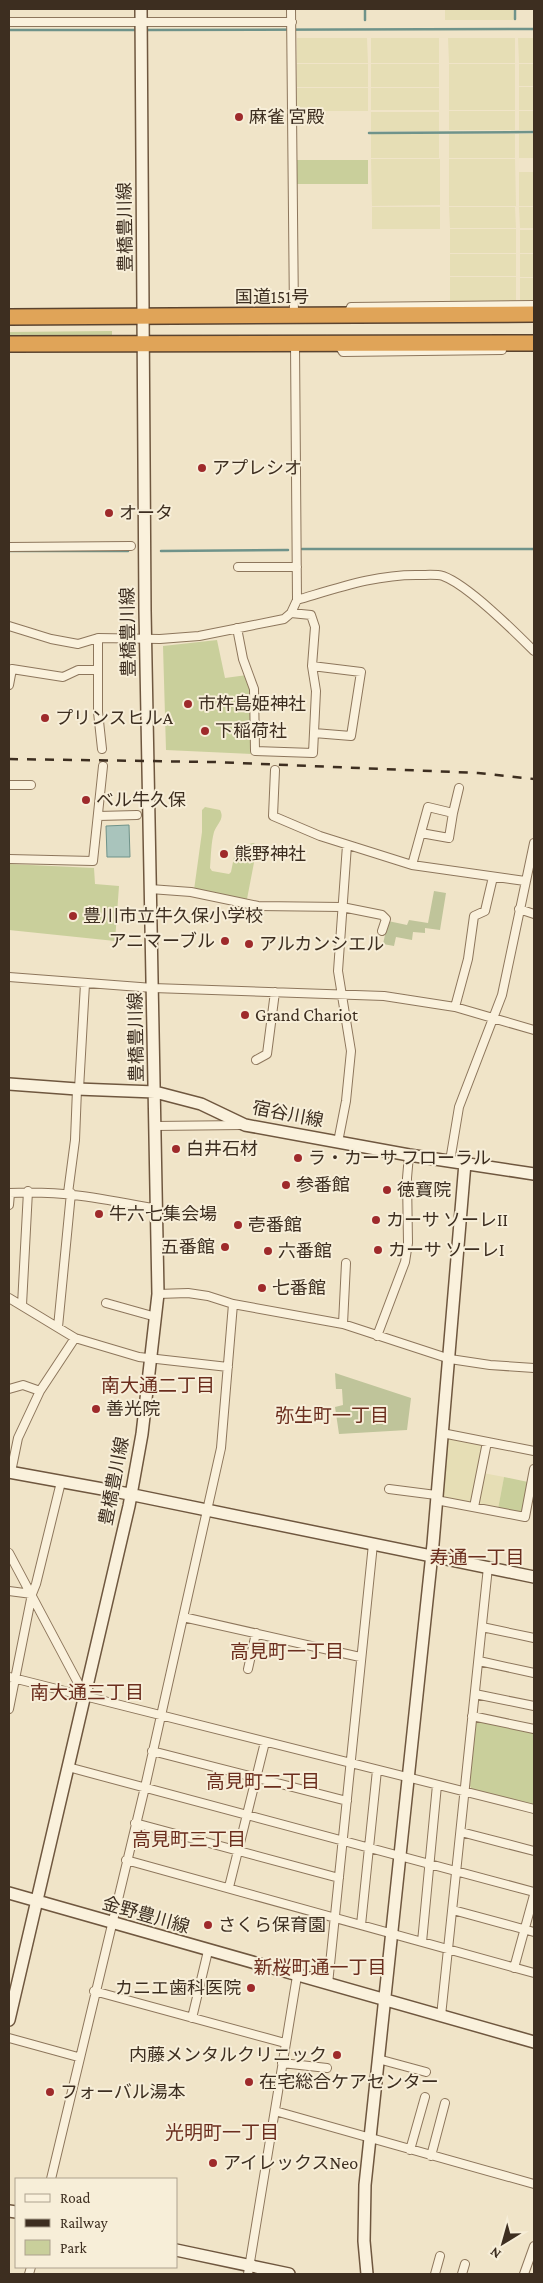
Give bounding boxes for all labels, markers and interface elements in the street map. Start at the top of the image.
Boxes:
place label: 麻雀 宮殿 [249,107,324,127]
marker: 麻雀 宮殿 [233,111,245,123]
street label: 豊橋豊川線 [114,182,136,272]
street label: 国道151号 [235,287,309,307]
place label: アプレシオ [212,458,302,478]
marker: アプレシオ [196,462,208,474]
place label: オータ [119,503,173,523]
marker: オータ [103,507,115,519]
street label: 豊橋豊川線 [117,587,139,677]
place label: 市杵島姫神社 [198,694,306,714]
marker: 市杵島姫神社 [182,698,194,710]
place label: プリンスヒルA [55,708,174,728]
marker: プリンスヒルA [39,712,51,724]
place label: 下稲荷社 [215,721,287,741]
marker: 下稲荷社 [199,725,211,737]
place label: ベル牛久保 [96,790,186,810]
marker: ベル牛久保 [80,794,92,806]
place label: 熊野神社 [234,844,306,864]
marker: 熊野神社 [218,848,230,860]
place label: 豊川市立牛久保小学校 [83,906,263,926]
marker: 豊川市立牛久保小学校 [67,910,79,922]
place label: アニマーブル [108,931,215,951]
place label: アルカンシエル [259,934,384,954]
marker: アニマーブル [219,935,231,947]
marker: アルカンシエル [243,938,255,950]
street label: 豊橋豊川線 [125,992,147,1082]
place label: Grand Chariot [255,1005,359,1025]
marker: Grand Chariot [239,1009,251,1021]
street label: 宿谷川線 [251,1097,325,1131]
place label: 白井石材 [186,1139,258,1159]
marker: 白井石材 [170,1143,182,1155]
place label: ラ・カーサ フローラル [308,1148,491,1168]
marker: ラ・カーサ フローラル [292,1152,304,1164]
place label: 参番館 [296,1175,350,1195]
marker: 参番館 [280,1179,292,1191]
place label: 徳寶院 [397,1180,451,1200]
marker: 徳寶院 [381,1184,393,1196]
place label: 牛六七集会場 [109,1204,217,1224]
marker: 牛六七集会場 [93,1208,105,1220]
place label: カーサ ソーレII [386,1210,508,1230]
marker: カーサ ソーレII [370,1214,382,1226]
place label: 壱番館 [248,1215,302,1235]
marker: 壱番館 [232,1219,244,1231]
place label: 五番館 [161,1237,215,1257]
place label: カーサ ソーレI [388,1240,504,1260]
marker: 五番館 [219,1241,231,1253]
place label: 六番館 [278,1241,332,1261]
marker: カーサ ソーレI [372,1244,384,1256]
marker: 六番館 [262,1245,274,1257]
place label: 七番館 [272,1278,326,1298]
marker: 七番館 [256,1282,268,1294]
district label: 南大通二丁目 [101,1375,215,1396]
place label: 善光院 [106,1399,160,1419]
marker: 善光院 [90,1403,102,1415]
district label: 弥生町一丁目 [275,1405,389,1426]
street label: 豊橋豊川線 [96,1435,132,1527]
district label: 寿通一丁目 [429,1547,525,1568]
district label: 高見町一丁目 [230,1641,344,1662]
district label: 南大通三丁目 [30,1682,144,1703]
district label: 高見町二丁目 [206,1771,320,1792]
district label: 高見町三丁目 [132,1829,246,1850]
street label: 金野豊川線 [100,1893,192,1937]
place label: さくら保育園 [218,1915,326,1935]
marker: さくら保育園 [202,1919,214,1931]
district label: 新桜町通一丁目 [253,1957,387,1978]
place label: カニエ歯科医院 [115,1978,241,1998]
marker: カニエ歯科医院 [245,1982,257,1994]
place label: 内藤メンタルクリニック [129,2045,327,2065]
marker: 内藤メンタルクリニック [331,2049,343,2061]
place label: 在宅総合ケアセンター [259,2072,439,2092]
marker: 在宅総合ケアセンター [243,2076,255,2088]
place label: フォーバル湯本 [60,2082,186,2102]
marker: フォーバル湯本 [44,2086,56,2098]
district label: 光明町一丁目 [165,2122,279,2143]
place label: アイレックスNeo [223,2153,358,2173]
marker: アイレックスNeo [207,2157,219,2169]
legend [15,2178,178,2268]
text: Road [60,2190,91,2206]
text: Railway [60,2215,108,2232]
north arrow [478,2218,528,2268]
text: Park [60,2240,87,2256]
text: N [486,2244,504,2263]

